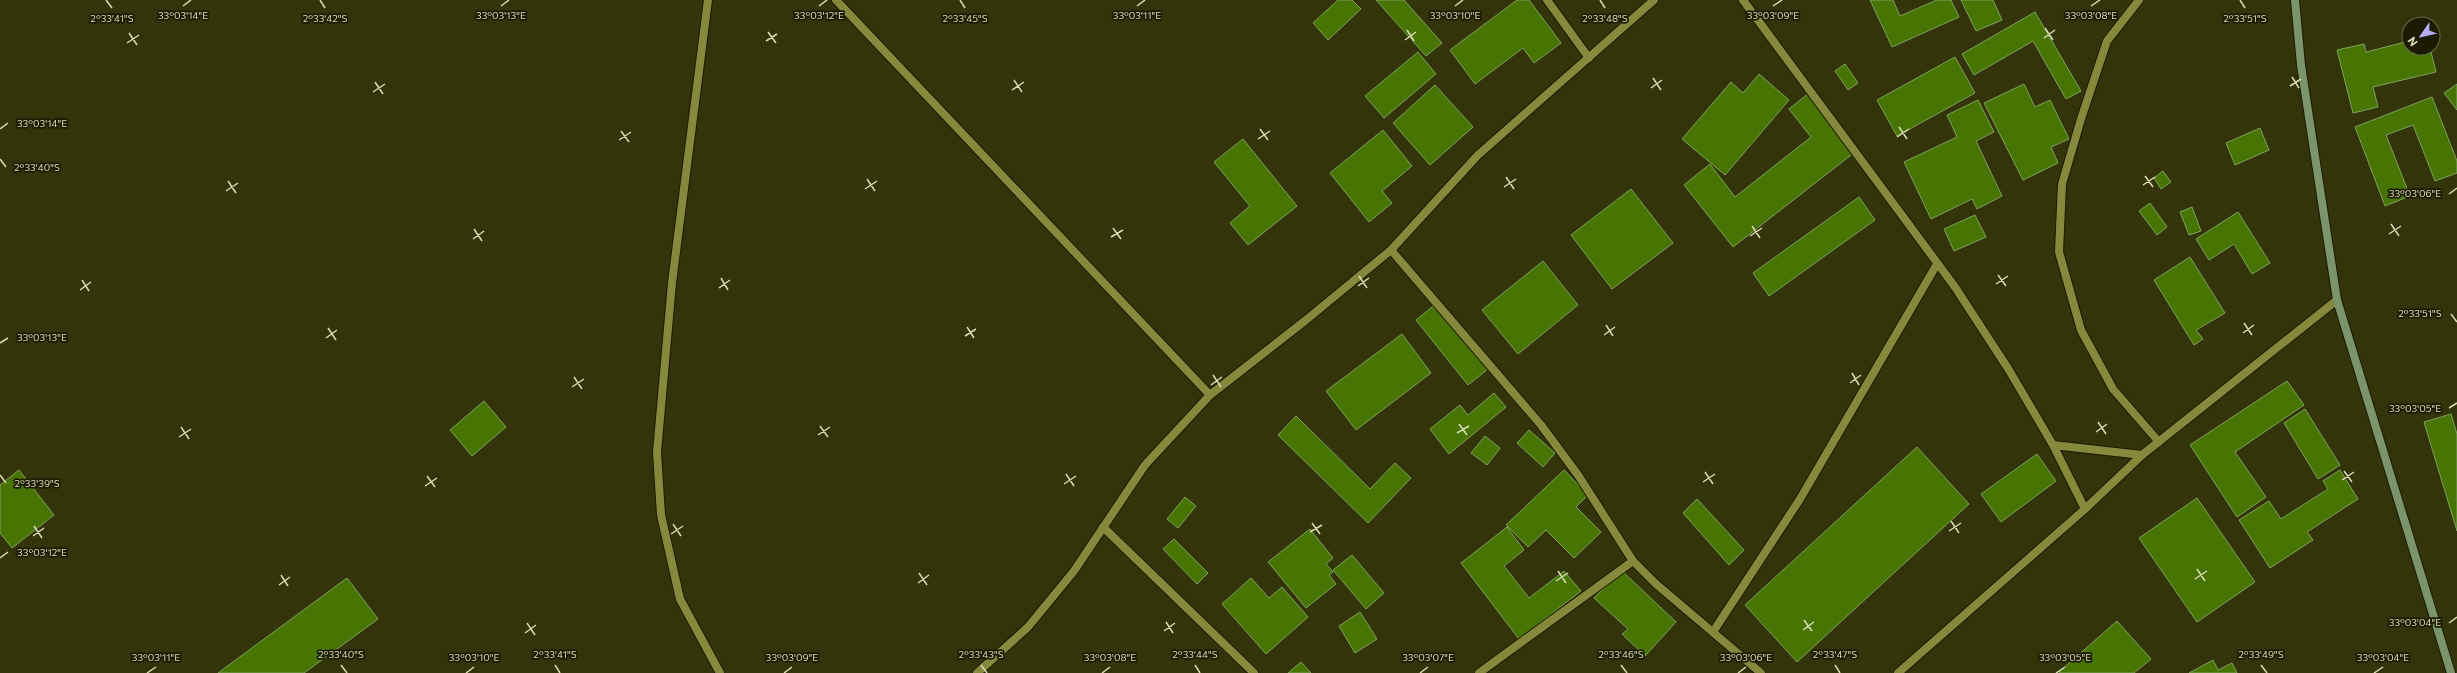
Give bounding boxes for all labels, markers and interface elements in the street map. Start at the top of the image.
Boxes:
text: 33°03'14"E [158,9,208,21]
text: 33°03'13"E [476,9,526,21]
text: 33°03'12"E [794,9,844,21]
text: 33°03'11"E [1113,9,1161,21]
text: 33°03'10"E [1430,9,1480,21]
text: 33°03'09"E [1747,9,1799,21]
text: 33°03'08"E [2065,9,2117,21]
text: 2°33'41"S [90,12,134,24]
text: 2°33'42"S [303,12,347,24]
text: 2°33'45"S [942,12,988,24]
text: 2°33'48"S [1582,12,1628,24]
text: 2°33'51"S [2223,12,2267,24]
north arrow [2401,16,2441,56]
text: N [2405,35,2420,49]
text: 33°03'14"E [17,117,67,129]
text: 2°33'40"S [14,161,60,173]
text: 33°03'06"E [2389,187,2441,199]
text: 2°33'51"S [2398,307,2442,319]
text: 33°03'13"E [17,331,67,343]
text: 33°03'05"E [2389,402,2441,414]
text: 2°33'39"S [14,477,60,489]
text: 33°03'12"E [17,546,67,558]
text: 33°03'04"E [2389,616,2441,628]
text: 2°33'40"S [318,648,364,660]
text: 2°33'41"S [533,648,577,660]
text: 2°33'43"S [958,648,1004,660]
text: 2°33'44"S [1172,648,1218,660]
text: 2°33'46"S [1598,648,1644,660]
text: 2°33'47"S [1813,648,1857,660]
text: 2°33'49"S [2238,648,2284,660]
text: 33°03'11"E [132,651,180,663]
text: 33°03'10"E [449,651,499,663]
text: 33°03'09"E [766,651,818,663]
text: 33°03'08"E [1084,651,1136,663]
text: 33°03'07"E [1402,651,1454,663]
text: 33°03'06"E [1720,651,1772,663]
text: 33°03'05"E [2039,651,2091,663]
text: 33°03'04"E [2357,651,2409,663]

